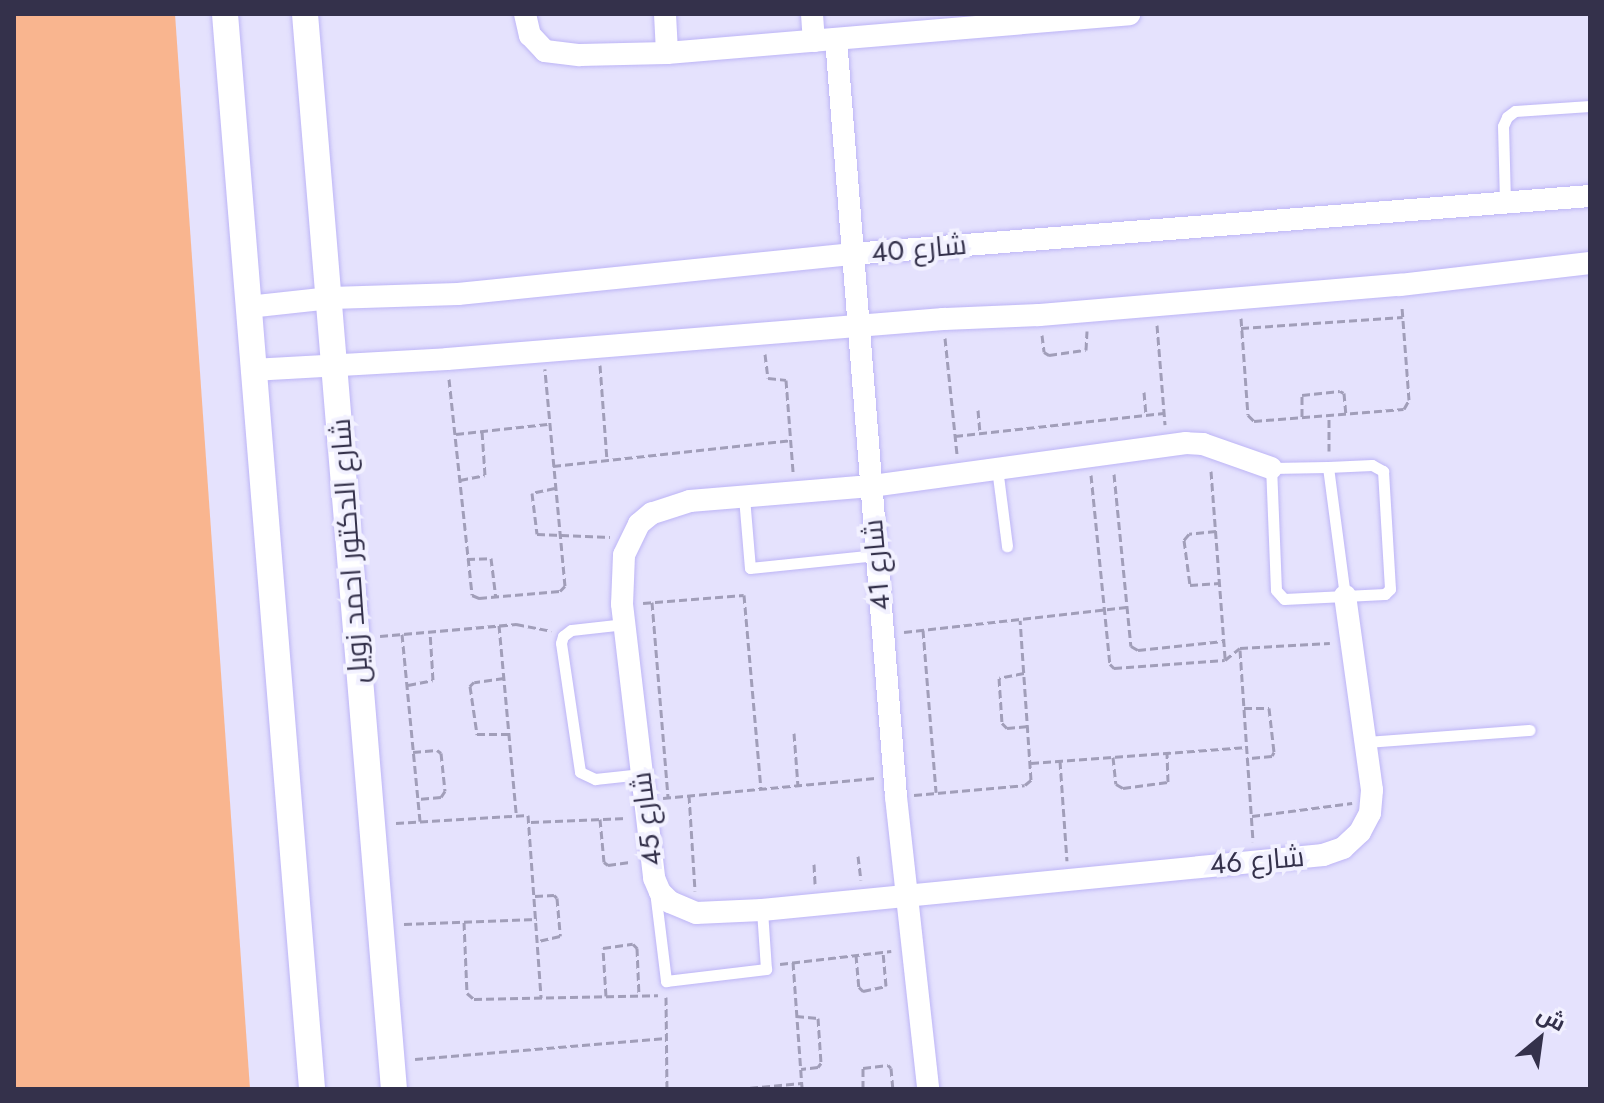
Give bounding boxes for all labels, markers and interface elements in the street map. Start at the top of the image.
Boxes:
street label: شارع 40 [870,228,968,270]
street label: شارع الدكتور احمد زويل [324,417,376,685]
street label: شارع 41 [856,518,898,612]
street label: شارع 45 [625,770,669,868]
street label: شارع 46 [1208,840,1306,882]
text: ش [1532,997,1572,1039]
north arrow [1500,999,1580,1079]

